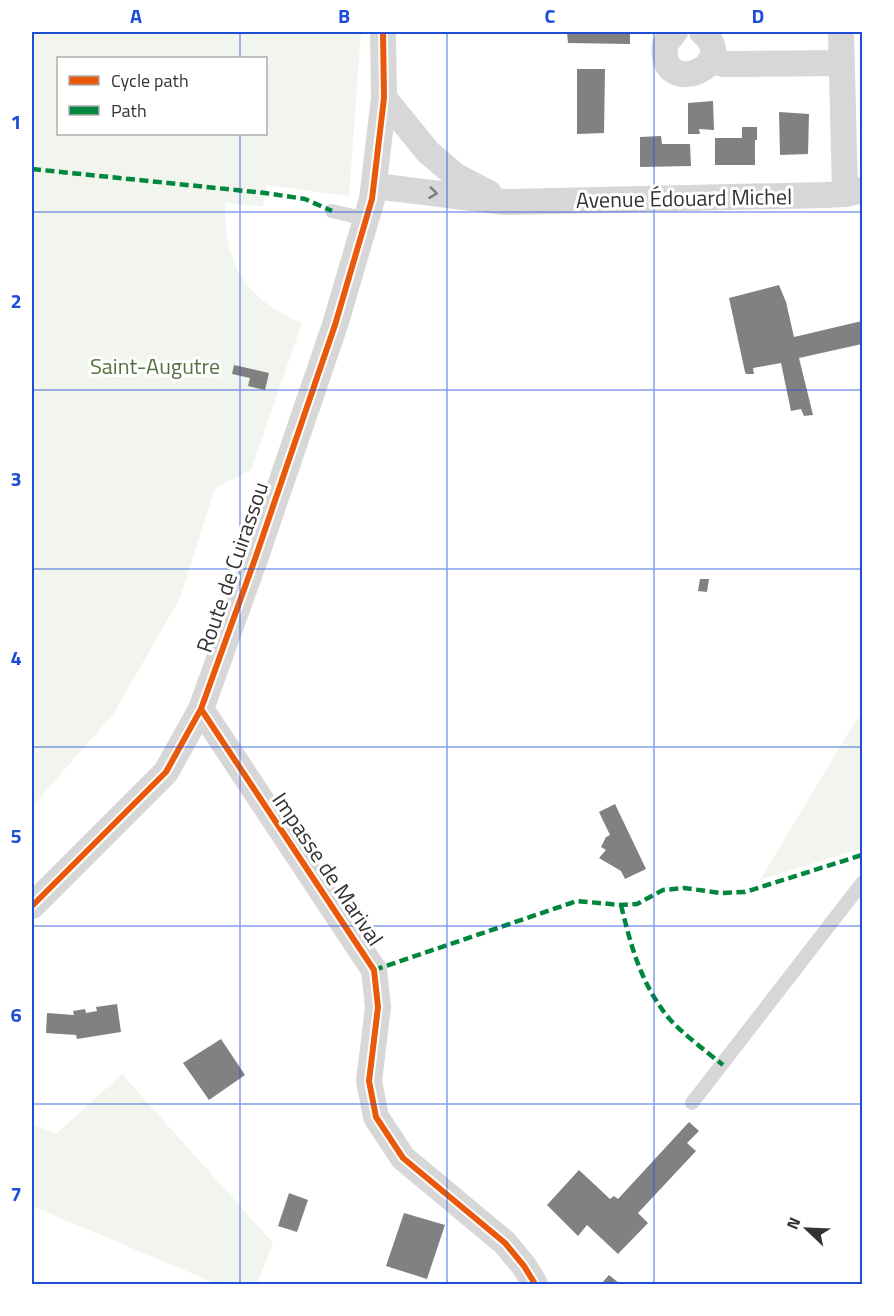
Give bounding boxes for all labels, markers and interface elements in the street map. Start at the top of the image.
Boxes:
text: A [130,0,142,31]
text: B [338,0,350,31]
text: C [545,0,556,31]
text: D [752,0,764,31]
legend [57,57,267,135]
text: Cycle path [111,67,189,94]
text: Path [111,97,147,124]
text: 1 [10,106,22,137]
street label: Avenue Édouard Michel [576,179,792,217]
one-way arrow [428,186,437,199]
text: 2 [10,285,22,316]
park label: Saint-Augutre [90,349,220,383]
text: 3 [10,463,22,494]
street label: Route de Cuirassou [187,477,277,657]
text: 4 [10,642,22,673]
street label: Impasse de Marival [264,785,392,953]
text: 5 [10,820,22,851]
text: 6 [10,999,22,1030]
text: 7 [10,1178,22,1209]
north arrow [777,1199,837,1259]
text: N [780,1213,806,1233]

